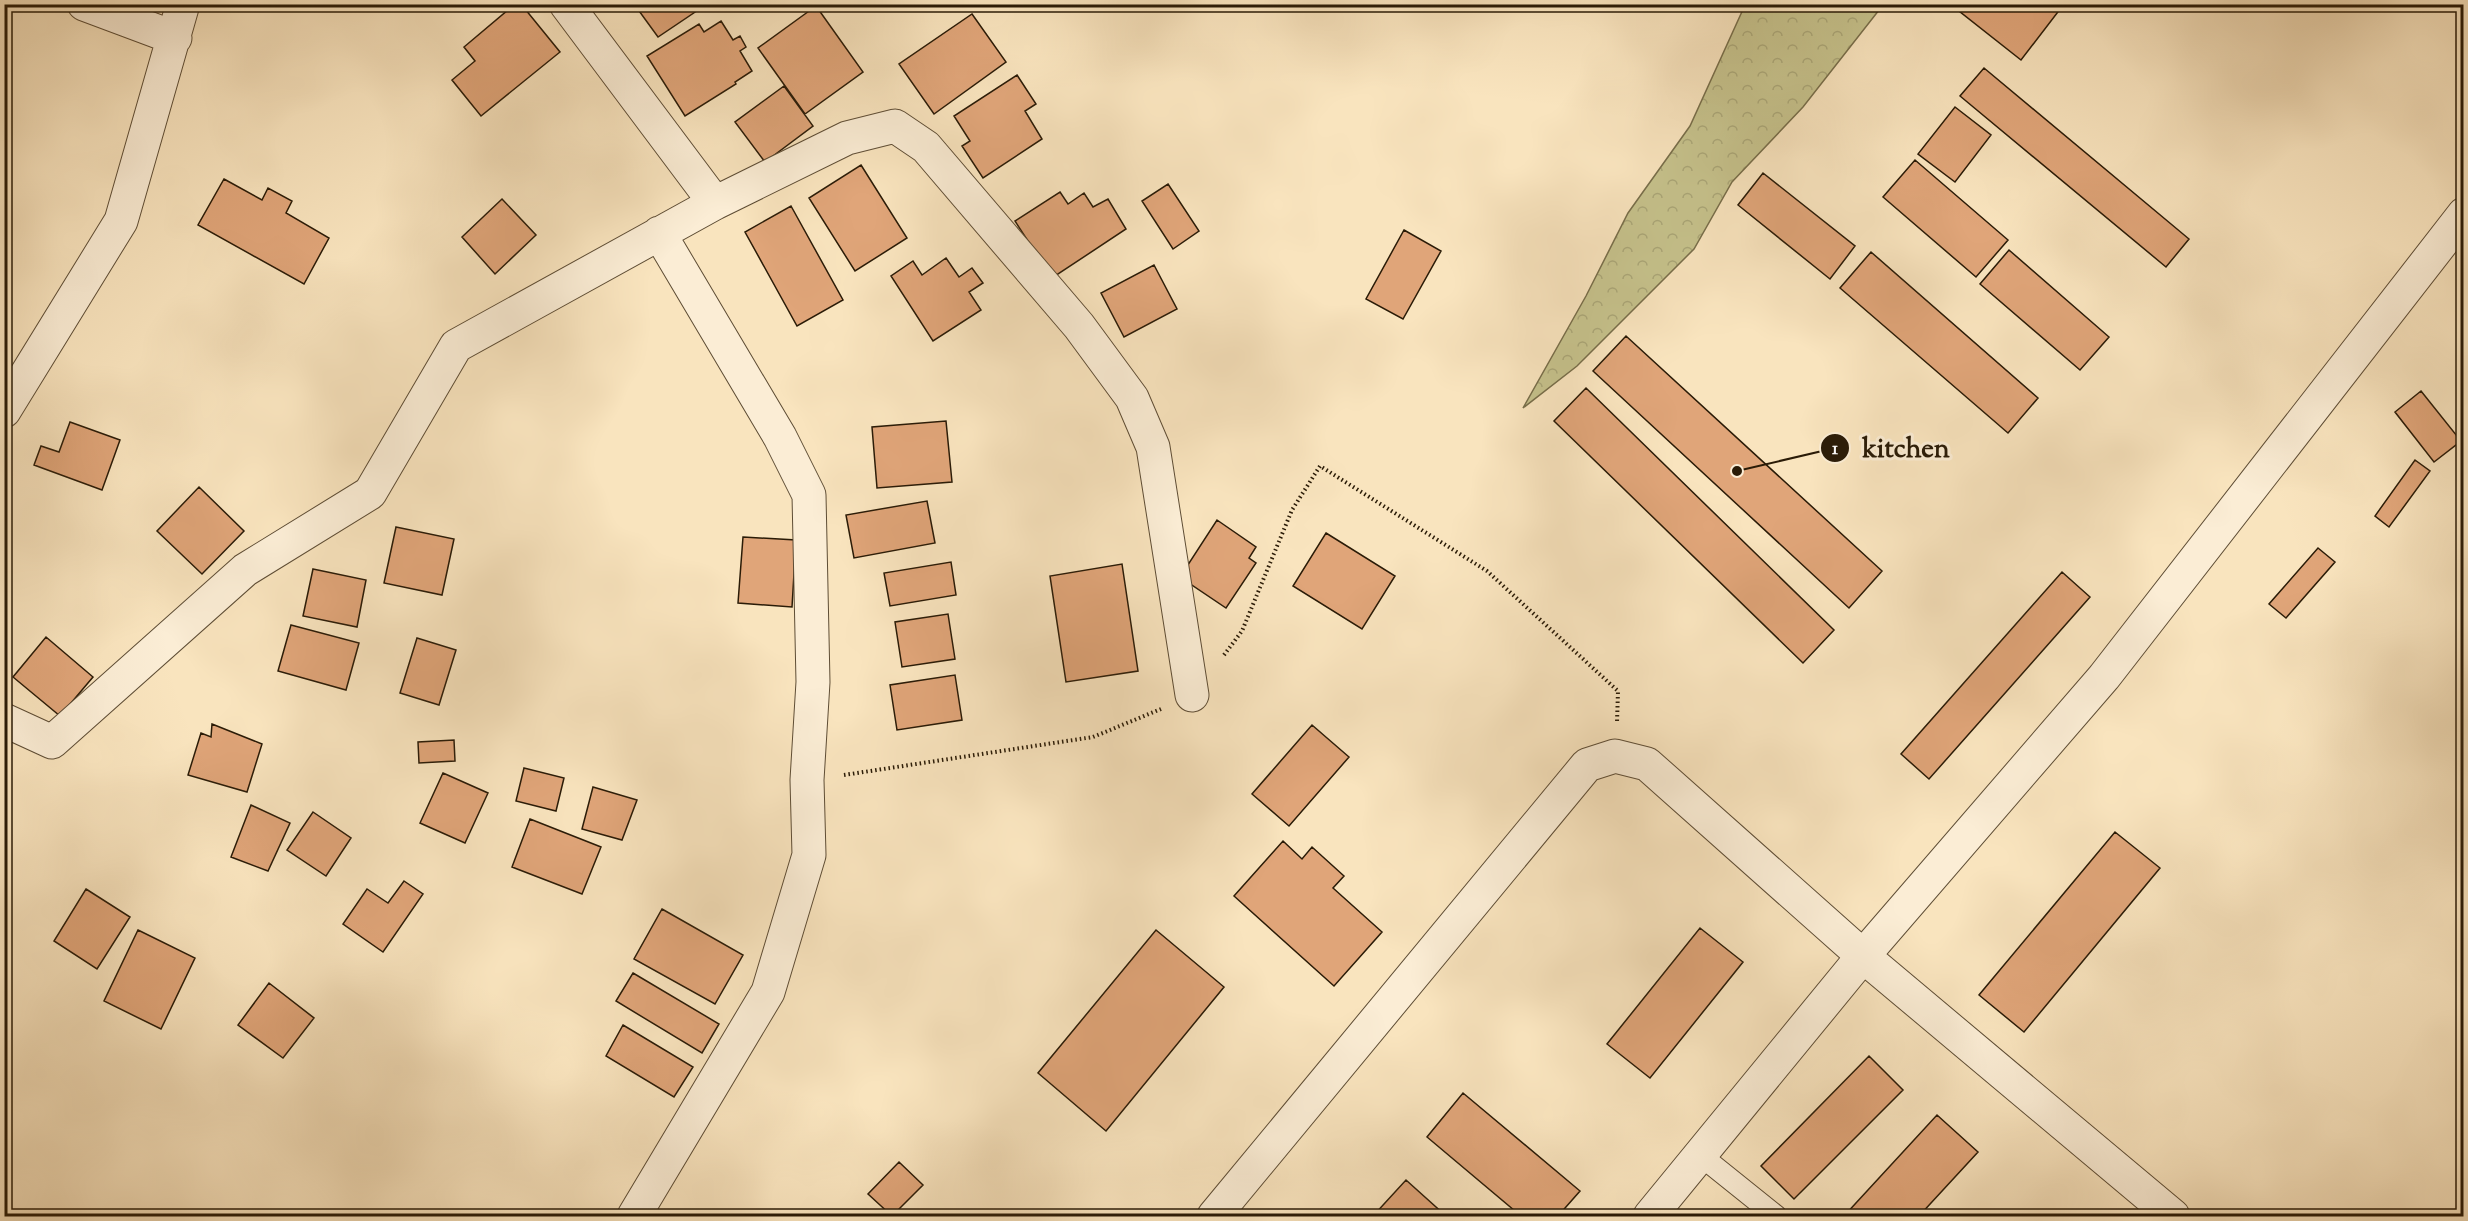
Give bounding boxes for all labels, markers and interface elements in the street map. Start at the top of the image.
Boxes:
callout: kitchen [1820,426,1962,471]
text: kitchen [1861,431,1950,470]
text: 1 [1832,437,1839,463]

